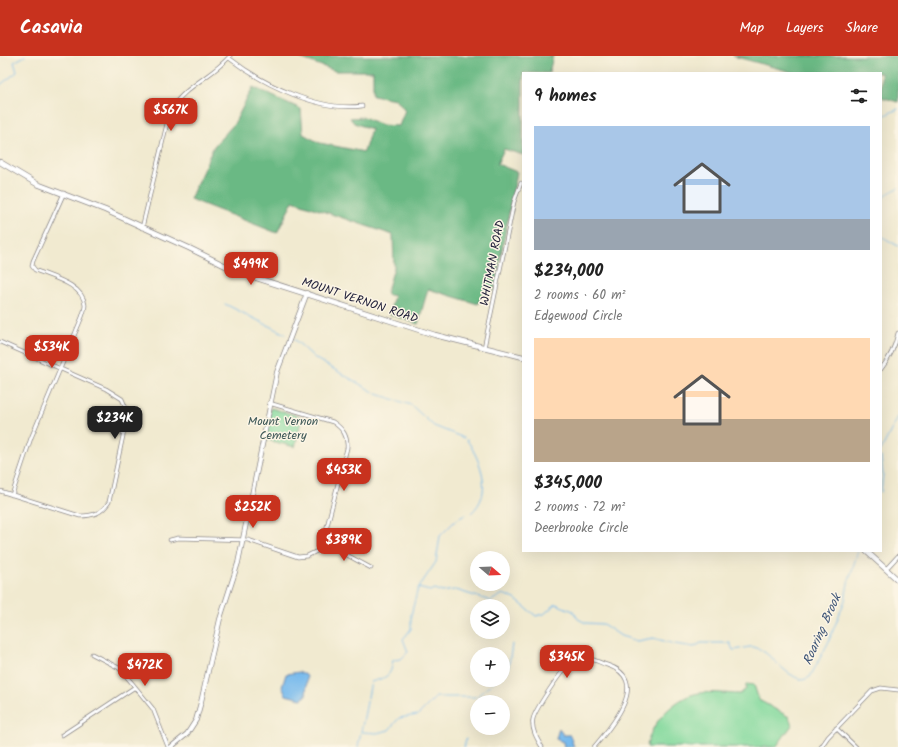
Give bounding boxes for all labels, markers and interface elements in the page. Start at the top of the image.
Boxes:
text: Casavia [20,13,83,43]
text: Map [740,17,764,39]
text: Layers [786,17,824,39]
text: Share [846,17,878,39]
text: 9 homes [534,83,597,110]
icon: filters [848,85,870,107]
pin: $567K [143,98,199,132]
text: $567K [153,100,189,121]
icon: home [666,152,738,224]
street label: WHITMAN ROAD [475,218,510,307]
pin: $499K [223,252,279,286]
text: $499K [233,254,269,275]
text: $234,000 [534,258,603,285]
street label: MOUNT VERNON ROAD [299,273,421,328]
text: 2 rooms · 60 m² [534,285,626,306]
text: Edgewood Circle [534,306,622,327]
pin: $534K [24,335,80,369]
text: $534K [34,337,70,358]
icon: home [666,364,738,436]
pin: $234K [87,406,143,440]
text: $234K [96,408,134,429]
park label: Mount Vernon Cemetery [248,412,318,445]
pin: $453K [316,458,372,492]
text: $453K [326,460,362,481]
text: $345,000 [534,470,602,497]
pin: $252K [225,495,281,529]
text: $252K [234,497,272,518]
text: 2 rooms · 72 m² [534,497,625,518]
text: Deerbrooke Circle [534,518,628,539]
pin: $389K [316,528,372,562]
text: $389K [326,530,362,551]
north arrow [470,551,510,591]
map controls [470,551,510,735]
water label: Roaring Brook [797,589,848,668]
button: layers [470,599,510,639]
pin: $345K [539,645,595,679]
button: + [470,647,510,687]
text: $345K [549,647,585,668]
pin: $472K [117,653,173,687]
text: $472K [127,655,163,676]
button: − [470,695,510,735]

